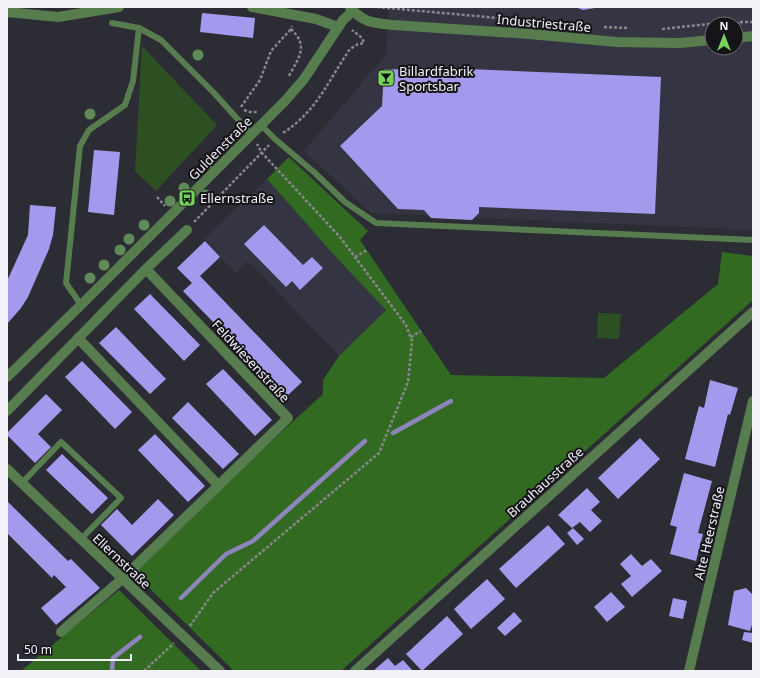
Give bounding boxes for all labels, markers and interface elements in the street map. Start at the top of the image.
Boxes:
street label: Industriestraße [496,10,592,36]
north arrow [704,16,744,56]
text: N [720,18,728,33]
place label: Billardfabrik Sportsbar [399,62,473,95]
bar icon: Billardfabrik Sportsbar [376,68,396,88]
street label: Guldenstraße [184,112,256,184]
bus stop icon: Ellernstraße [177,188,197,208]
place label: Ellernstraße [200,189,274,207]
street label: Feldwiesenstraße [208,316,294,406]
street label: Brauhausstraße [503,443,587,521]
street label: Alte Heerstraße [689,484,729,582]
street label: Ellernstraße [89,529,155,593]
scale bar [18,636,131,662]
text: 50 m [24,641,52,658]

